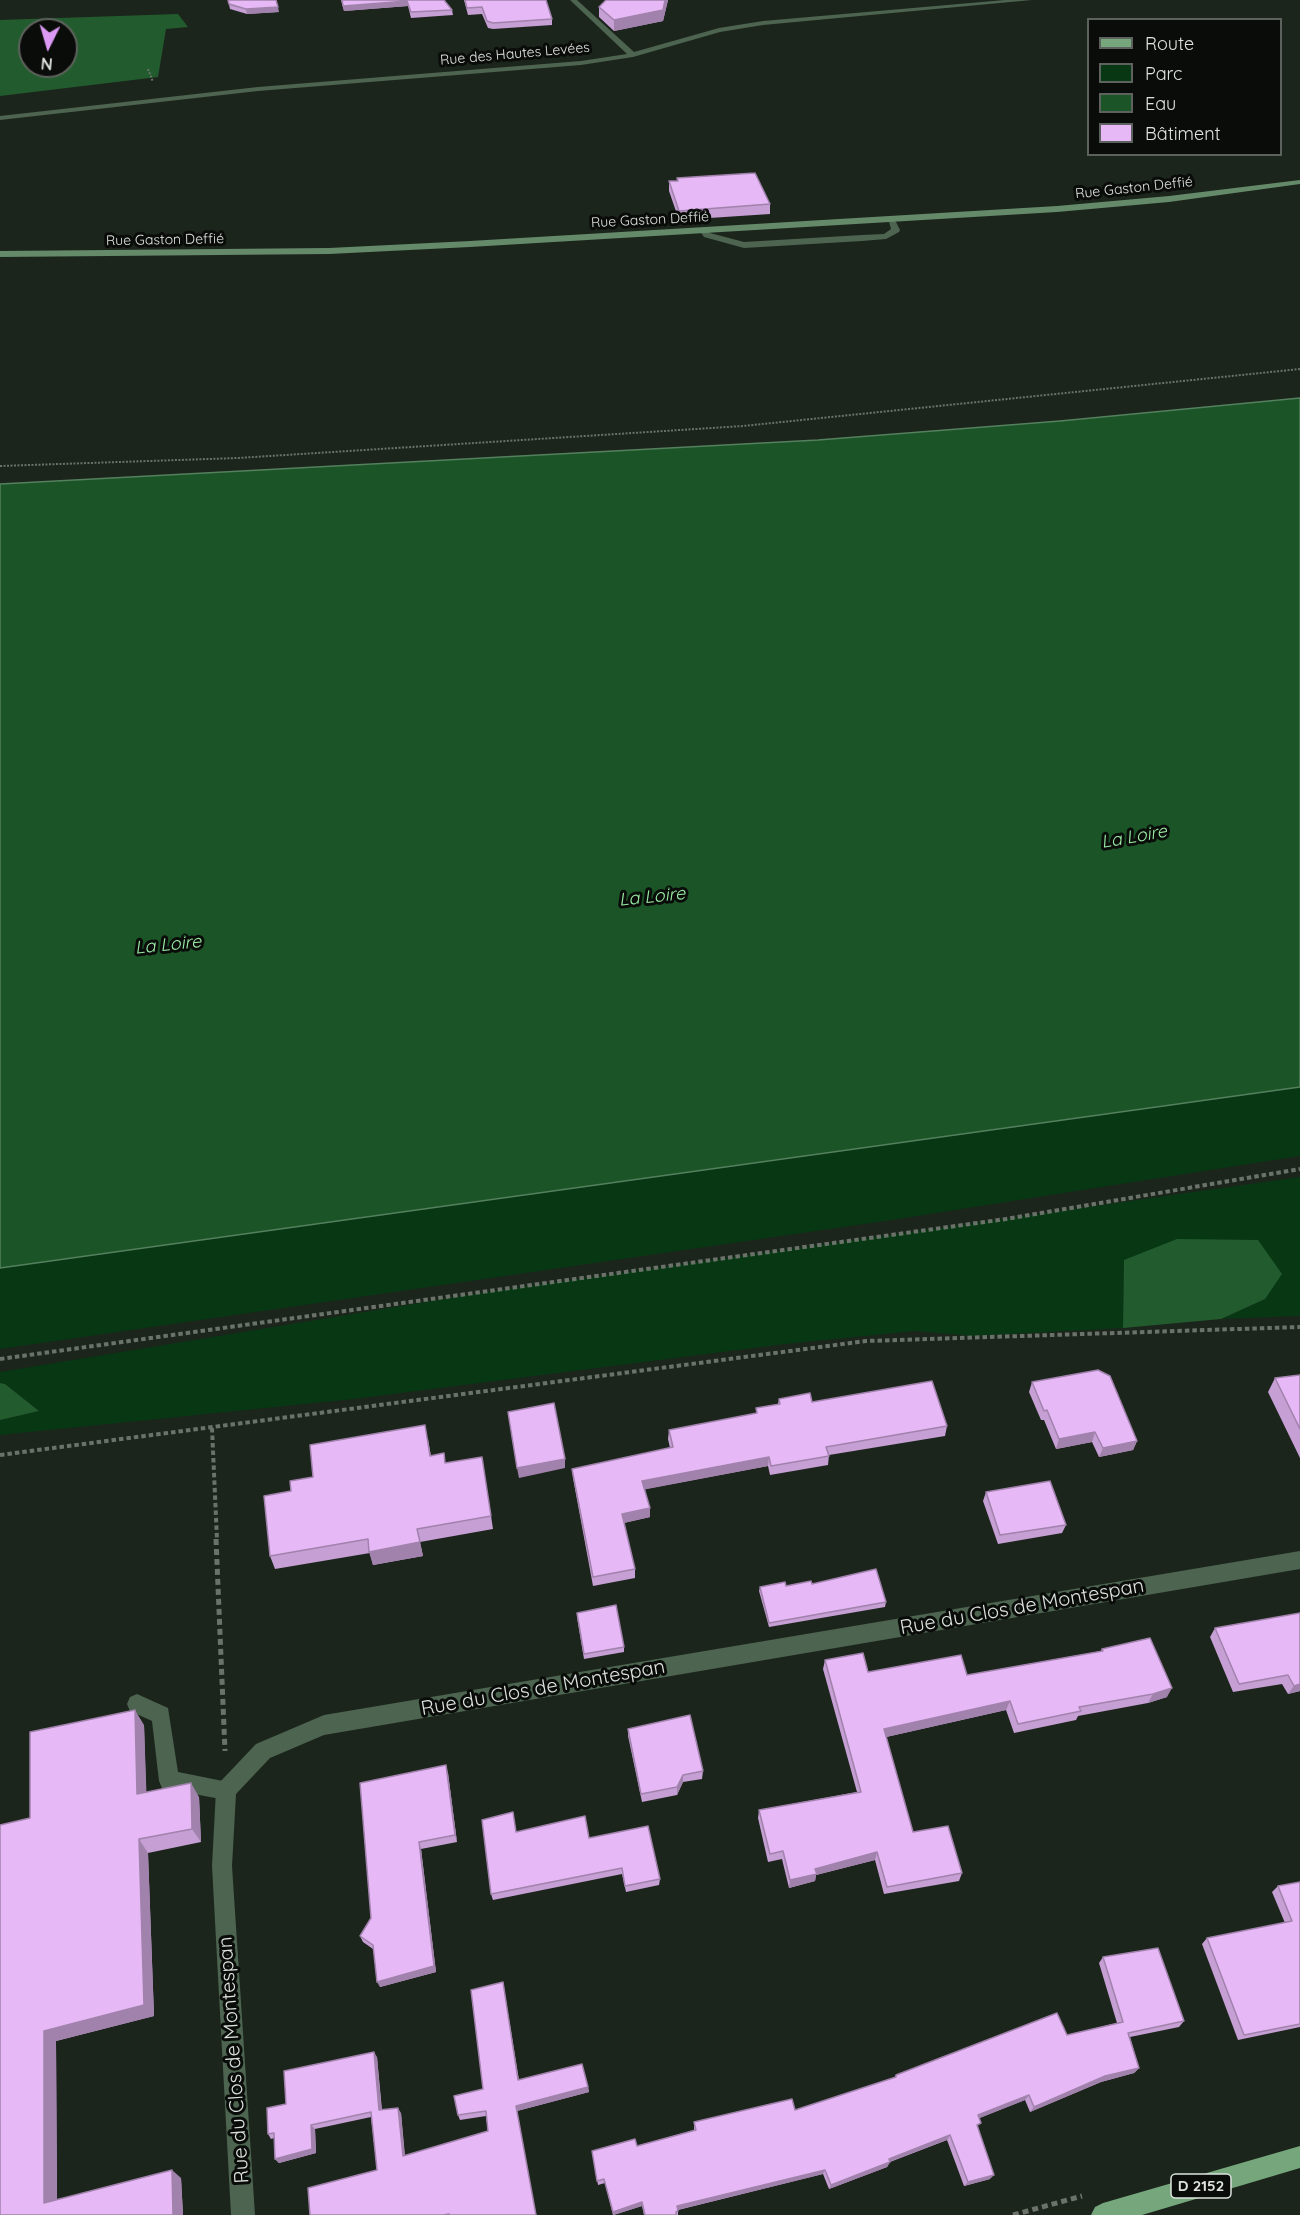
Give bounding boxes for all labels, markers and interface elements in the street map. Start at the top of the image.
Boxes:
north arrow [18,18,78,78]
legend [1087,18,1282,156]
text: Route [1145,32,1194,55]
street label: Rue des Hautes Levées [440,39,590,69]
text: N [40,53,53,74]
text: Parc [1145,62,1182,85]
text: Eau [1145,92,1176,115]
text: Bâtiment [1145,122,1221,145]
street label: Rue Gaston Deffié [1074,173,1194,203]
street label: Rue Gaston Deffié [591,209,709,231]
street label: Rue Gaston Deffié [106,231,224,249]
water label: La Loire [1099,821,1169,853]
water label: La Loire [618,883,686,911]
water label: La Loire [134,931,202,959]
street label: Rue du Clos de Montespan [898,1574,1146,1640]
street label: Rue du Clos de Montespan [419,1655,667,1721]
street label: Rue du Clos de Montespan [213,1936,255,2184]
road number: D 2152 [1171,2174,1231,2198]

